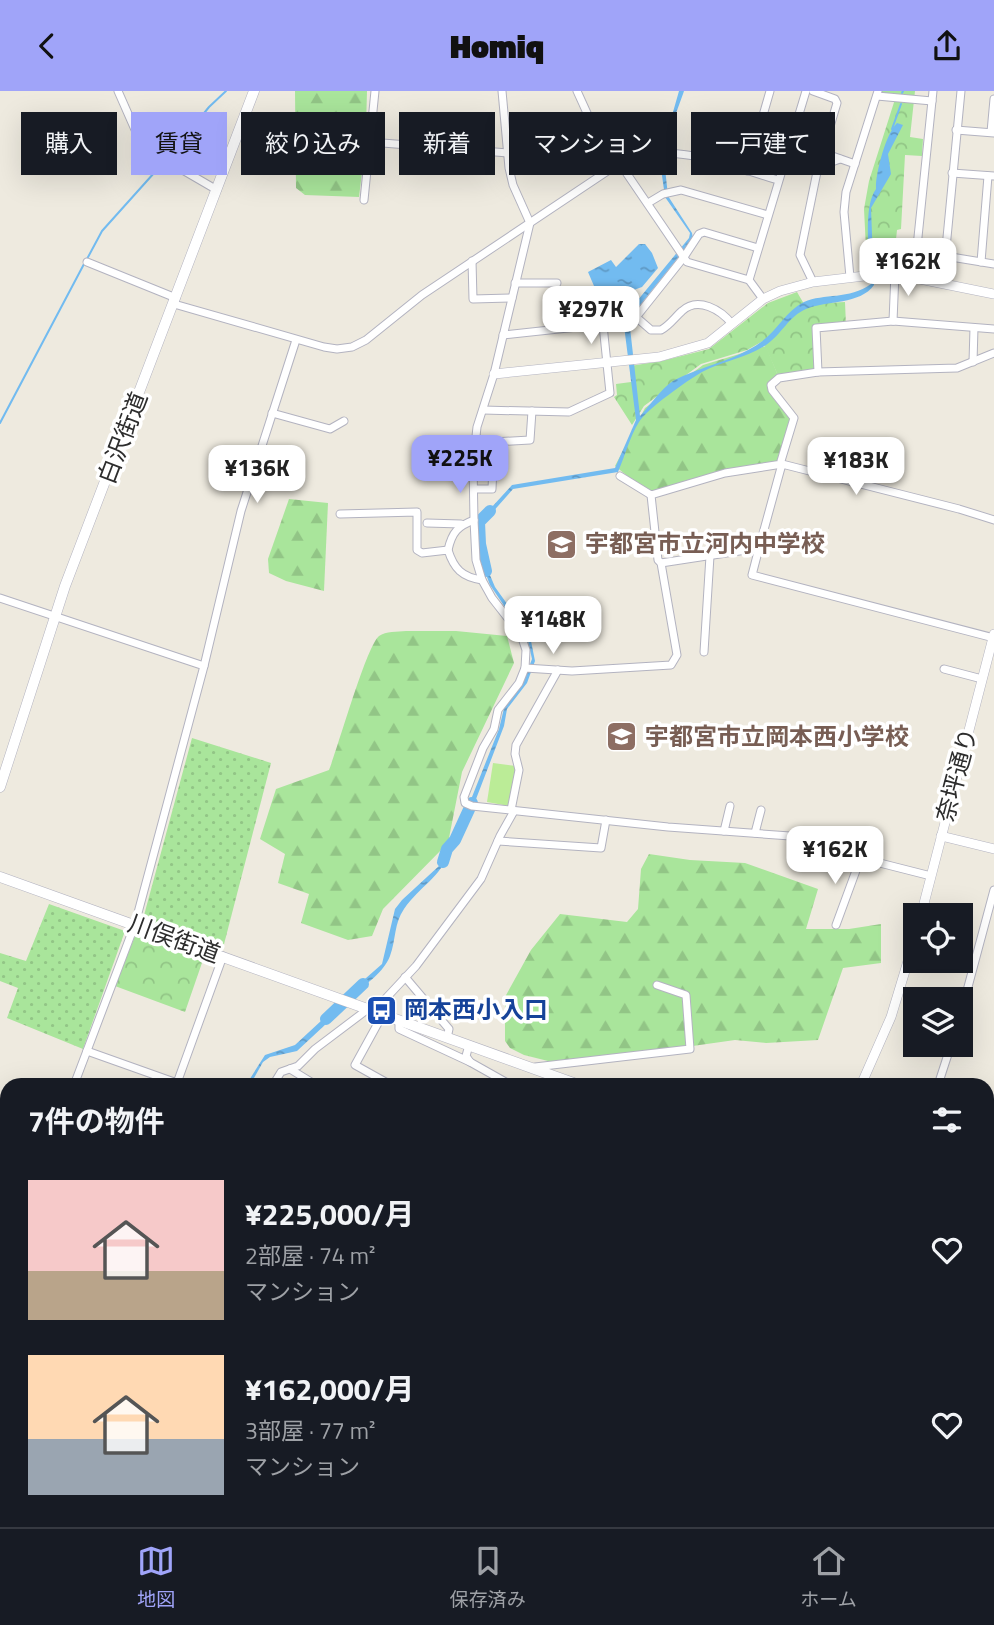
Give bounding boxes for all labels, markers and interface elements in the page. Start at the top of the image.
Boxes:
text: Homiq [450,22,544,70]
icon: back [28,27,66,65]
icon: share [928,27,966,65]
chip: 購入 [21,112,117,175]
chip: 賃貸 [131,112,227,175]
chip: 絞り込み [241,112,385,175]
chip: 新着 [399,112,495,175]
chip: マンション [509,112,677,175]
chip: 一戸建て [691,112,835,175]
pin: ¥162K [859,239,957,298]
text: ¥162K [875,243,941,278]
pin: ¥297K [542,287,640,346]
text: ¥297K [558,291,624,326]
street label: 白沢街道 [88,386,156,489]
pin: ¥225K [411,435,509,495]
pin: ¥183K [807,437,905,497]
text: ¥225K [427,440,493,475]
text: ¥183K [823,442,889,477]
pin: ¥136K [208,445,306,505]
text: ¥136K [224,450,290,485]
place label: 宇都宮市立河内中学校 [585,525,825,561]
school or university icon: 宇都宮市立河内中学校 [545,527,579,561]
pin: ¥148K [504,596,602,656]
text: ¥148K [520,601,586,636]
place label: 宇都宮市立岡本西小学校 [645,718,909,754]
school or university icon: 宇都宮市立岡本西小学校 [605,720,639,754]
street label: 奈坪通り [926,724,986,826]
pin: ¥162K [786,827,884,886]
text: ¥162K [802,831,868,866]
map controls [903,903,973,1057]
button: locate [903,903,973,973]
street label: 川俣街道 [123,905,226,971]
button: layers [903,987,973,1057]
place label: 岡本西小入口 [404,991,548,1027]
bus stop icon: 岡本西小入口 [364,993,398,1027]
text: 7件の物件 [28,1098,165,1144]
icon: filters [928,1101,966,1139]
text: ¥225,000/月 [245,1191,414,1237]
icon: home [84,1208,168,1292]
icon: heart [928,1231,966,1269]
text: 2部屋 · 74 m² [245,1238,375,1273]
text: マンション [245,1274,360,1309]
text: ¥162,000/月 [245,1366,414,1412]
icon: home [84,1383,168,1467]
icon: heart [928,1406,966,1444]
text: 3部屋 · 77 m² [245,1413,375,1448]
text: マンション [245,1449,360,1484]
tab: 地図 [137,1542,175,1613]
tab: 保存済み [450,1542,526,1613]
tab: ホーム [800,1542,857,1613]

